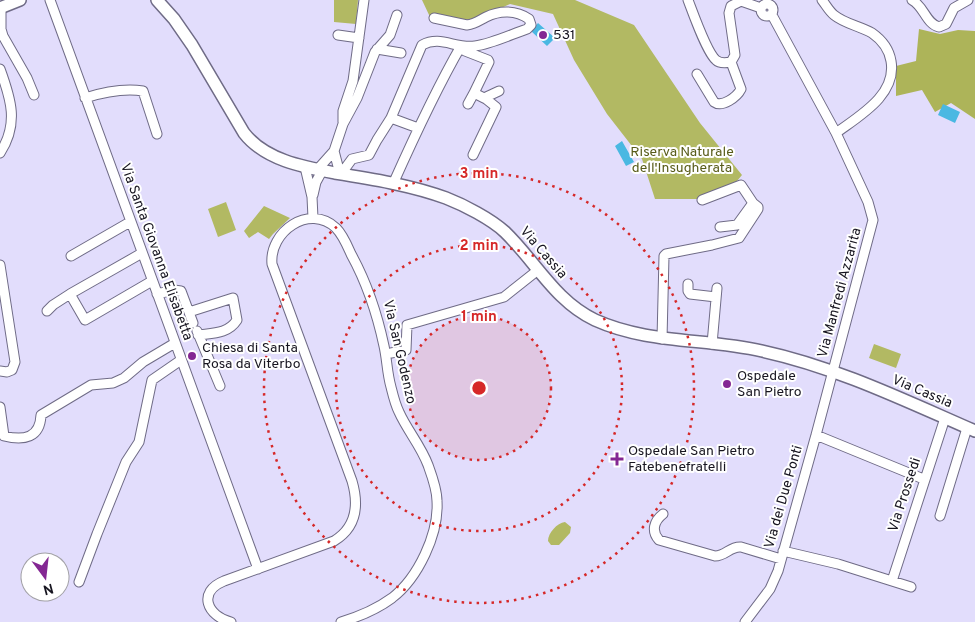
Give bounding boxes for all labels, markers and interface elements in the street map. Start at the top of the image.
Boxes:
place label: 531 [553,27,575,44]
marker: 531 [537,29,549,41]
park label: Riserva Naturale dell'Insugherata [630,144,734,177]
street label: Via Santa Giovanna Elisabetta [116,161,196,343]
text: 3 min [459,165,499,184]
street label: Via Cassia [516,223,570,283]
street label: Via Manfredi Azzarita [814,226,866,360]
text: 2 min [459,237,499,256]
street label: Via San Godenzo [379,298,419,406]
text: 1 min [461,308,497,327]
place label: Chiesa di Santa Rosa da Viterbo [202,340,301,373]
marker: Chiesa di Santa Rosa da Viterbo [186,350,198,362]
place label: Ospedale San Pietro [737,368,802,401]
street label: Via Cassia [889,372,955,412]
marker: Ospedale San Pietro [721,378,733,390]
centre of rings [470,379,488,397]
place label: Ospedale San Pietro Fatebenefratelli [628,443,755,476]
street label: Via dei Due Ponti [761,443,807,551]
marker: Ospedale San Pietro Fatebenefratelli [610,452,624,466]
street label: Via Prossedi [885,456,925,534]
north arrow [20,552,70,602]
text: N [41,579,55,598]

